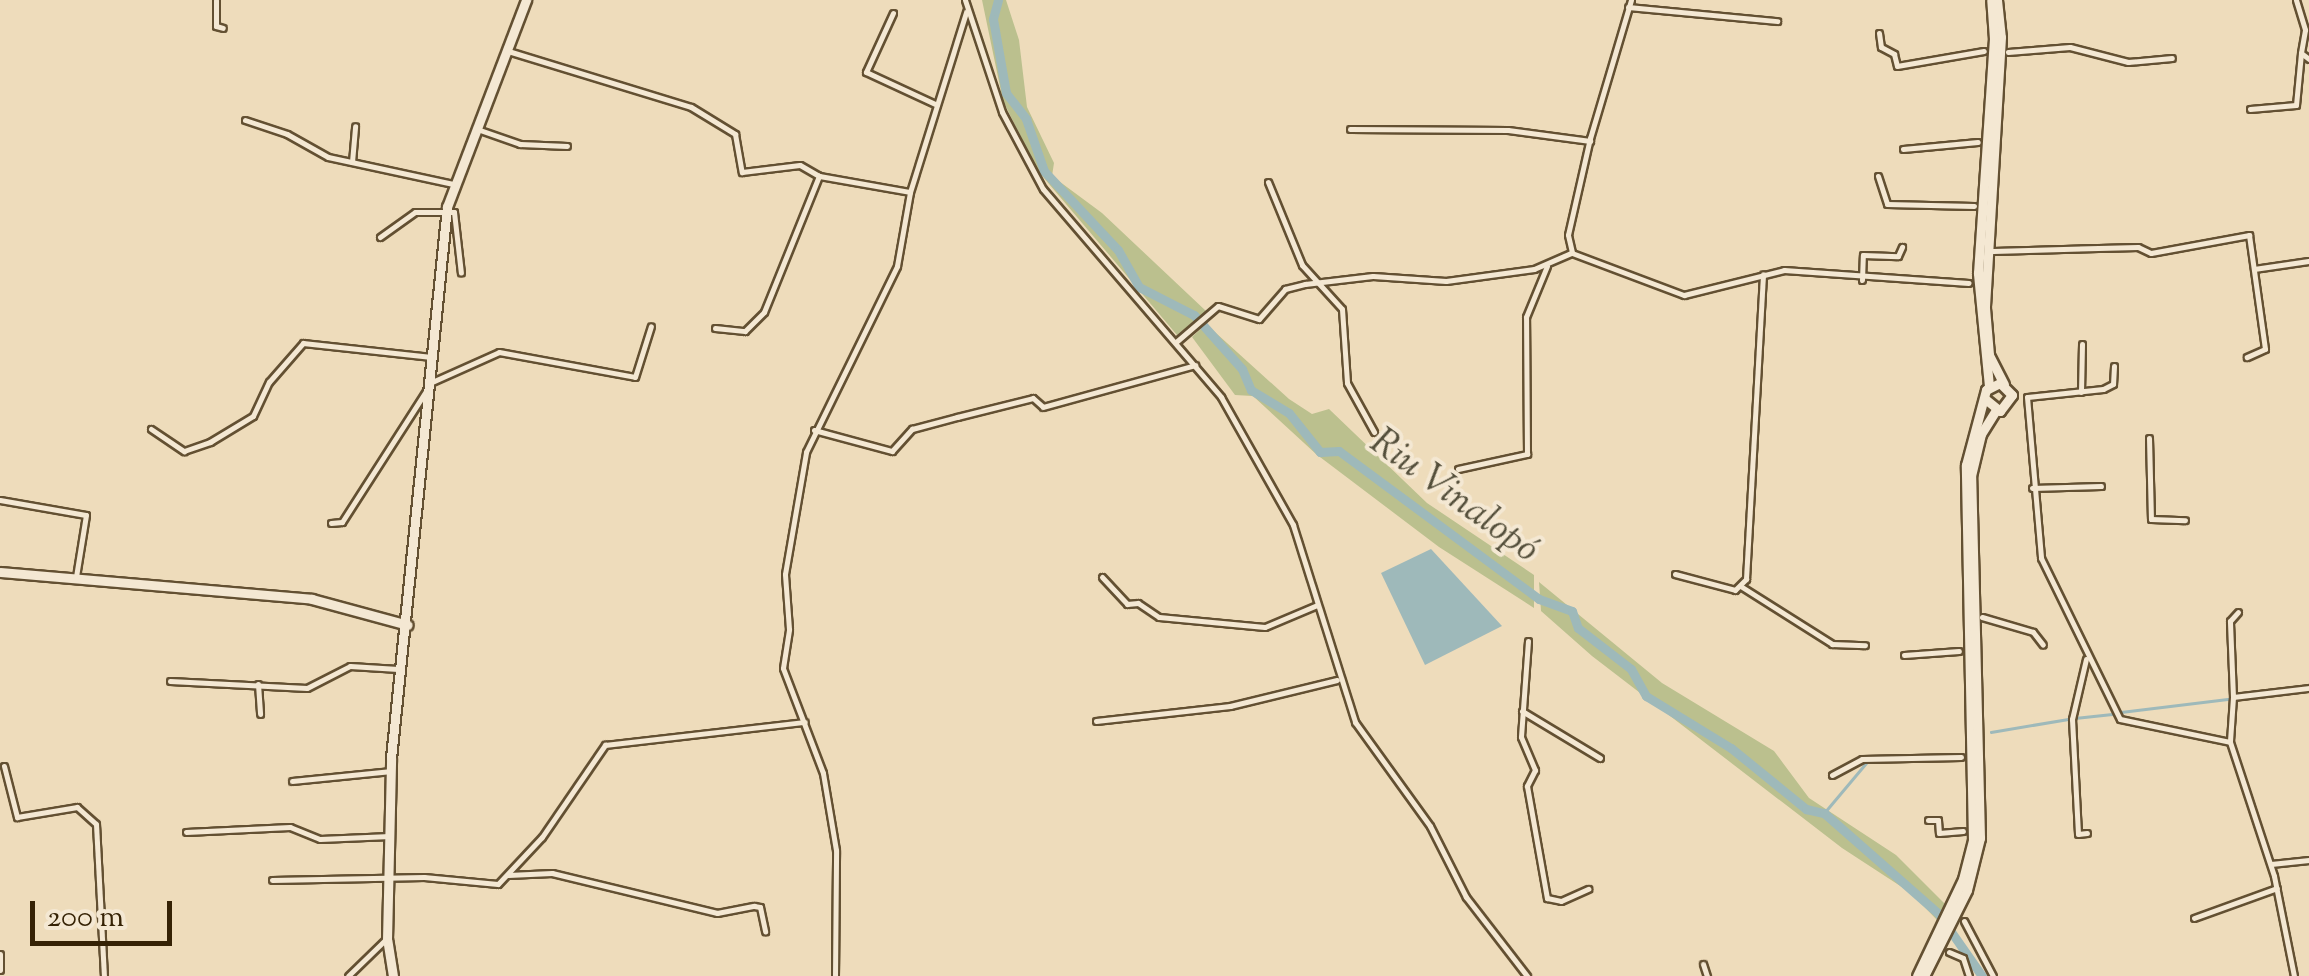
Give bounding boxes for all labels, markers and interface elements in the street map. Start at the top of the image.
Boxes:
water label: Riu Vinalopó [1360,421,1546,575]
scale bar [35,881,178,943]
text: 200 m [47,897,124,940]

